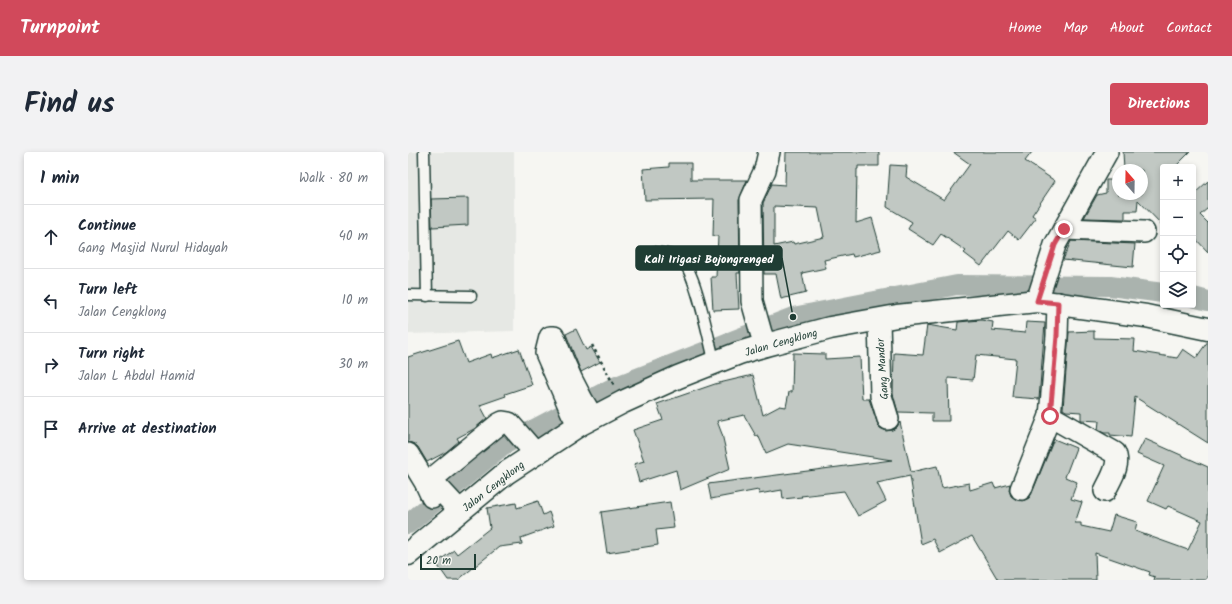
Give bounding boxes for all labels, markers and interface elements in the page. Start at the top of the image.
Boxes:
text: Turnpoint [20,13,100,43]
text: Home [1008,17,1042,39]
text: Map [1064,17,1088,39]
text: About [1110,17,1144,39]
text: Contact [1166,17,1212,39]
text: Find us [24,82,115,127]
button: Directions [1110,83,1208,125]
north arrow [1112,164,1148,200]
map controls [1160,164,1196,308]
button: + [1160,164,1196,200]
text: 1 min [40,165,79,192]
text: Walk · 80 m [299,168,368,189]
button: − [1160,200,1196,236]
text: Continue [78,214,136,238]
route end [1055,220,1073,238]
icon: ahead [40,226,62,248]
text: 40 m [339,226,368,247]
button: locate [1160,236,1196,272]
text: Gang Masjid Nurul Hidayah [78,238,228,259]
callout: Kali Irigasi Bojongrenged [636,246,782,270]
text: Kali Irigasi Bojongrenged [644,250,774,269]
button: layers [1160,272,1196,308]
text: Turn left [78,278,138,302]
icon: left [40,290,62,312]
text: 10 m [342,290,368,311]
text: Jalan Cengklong [78,302,167,323]
street label: Jalan Cengklong [743,324,820,362]
street label: Gang Mandor [872,336,894,400]
text: Turn right [78,342,145,366]
icon: right [40,354,62,376]
text: 30 m [339,354,368,375]
text: Jalan L Abdul Hamid [78,366,195,387]
route start [1041,407,1059,425]
text: Arrive at destination [78,417,217,441]
icon: arrive [40,418,62,440]
street label: Jalan Cengklong [459,457,529,517]
scale bar [420,552,476,571]
text: 20 m [426,552,451,570]

